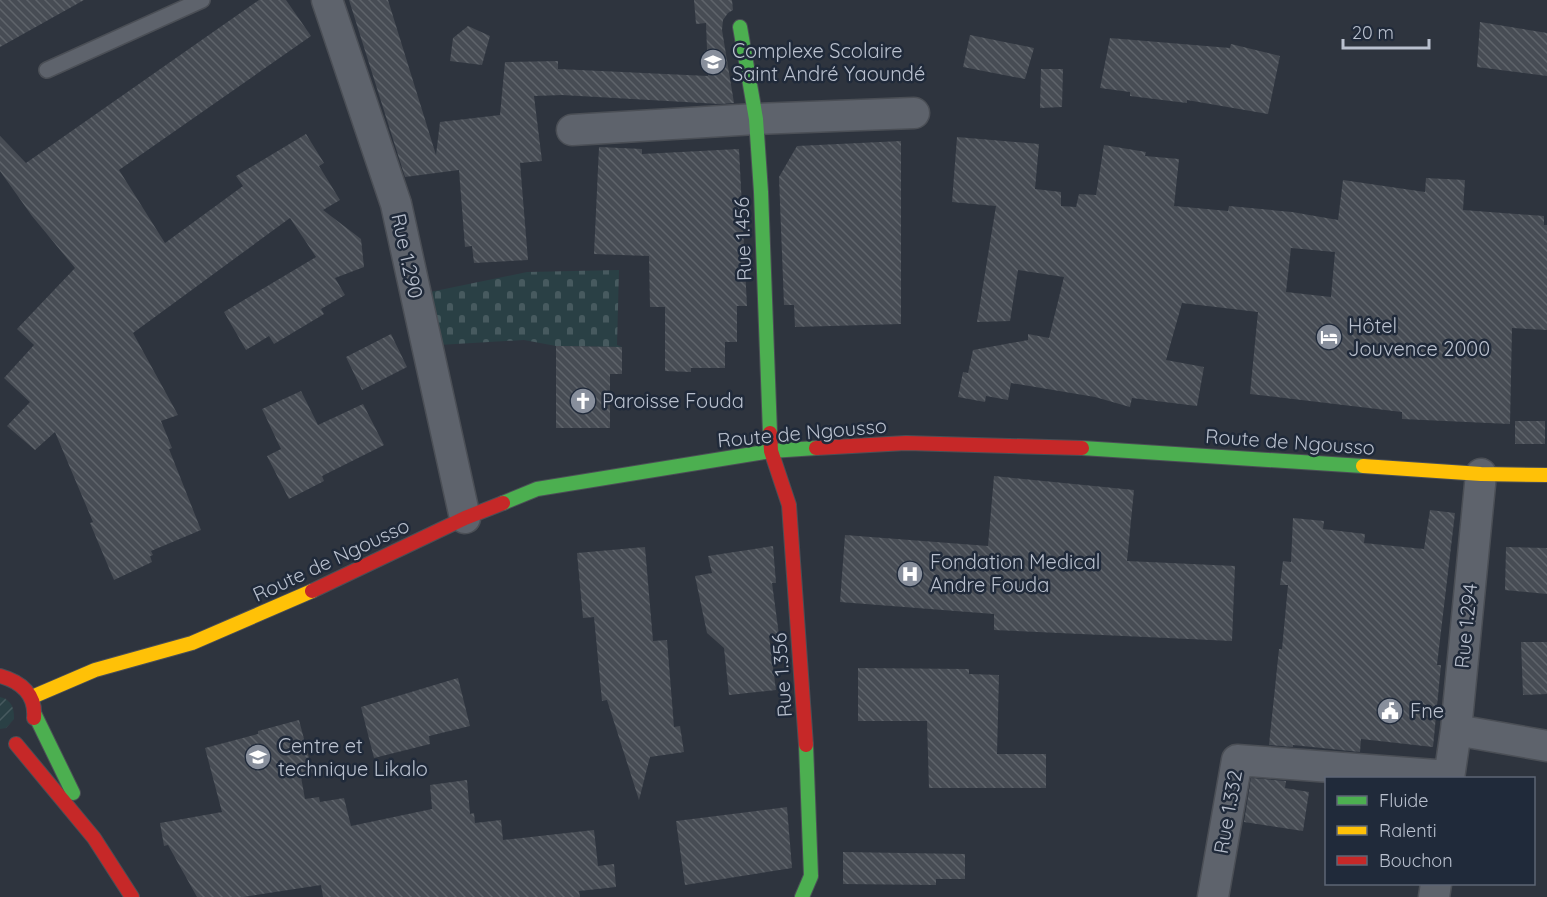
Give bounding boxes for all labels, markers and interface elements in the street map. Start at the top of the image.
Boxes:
scale bar [1343,12,1428,50]
text: 20 m [1352,21,1394,44]
place label: Complexe Scolaire Saint André Yaoundé [732,38,925,86]
school or university icon: Complexe Scolaire Saint André Yaoundé [698,47,728,77]
street label: Rue 1.456 [729,196,756,281]
street label: Rue 1.290 [386,211,429,301]
place label: Hôtel Jouvence 2000 [1348,313,1490,361]
hotel icon: Hôtel Jouvence 2000 [1314,322,1344,352]
church icon: Paroisse Fouda [568,386,598,416]
place label: Paroisse Fouda [602,388,744,413]
street label: Route de Ngousso [716,413,888,452]
street label: Route de Ngousso [1204,423,1376,460]
street label: Route de Ngousso [248,512,413,607]
place label: Fondation Medical Andre Fouda [930,549,1100,597]
hospital icon: Fondation Medical Andre Fouda [895,559,925,589]
street label: Rue 1.294 [1449,582,1482,670]
street label: Rue 1.356 [766,632,797,718]
public building icon: Fne [1375,696,1405,726]
place label: Fne [1410,698,1444,723]
place label: Centre et technique Likalo [278,733,428,781]
school or university icon: Centre et technique Likalo [243,742,273,772]
street label: Rue 1.332 [1208,768,1247,856]
legend [1325,777,1535,885]
text: Fluide [1379,789,1428,812]
text: Ralenti [1379,819,1437,842]
text: Bouchon [1379,849,1453,872]

